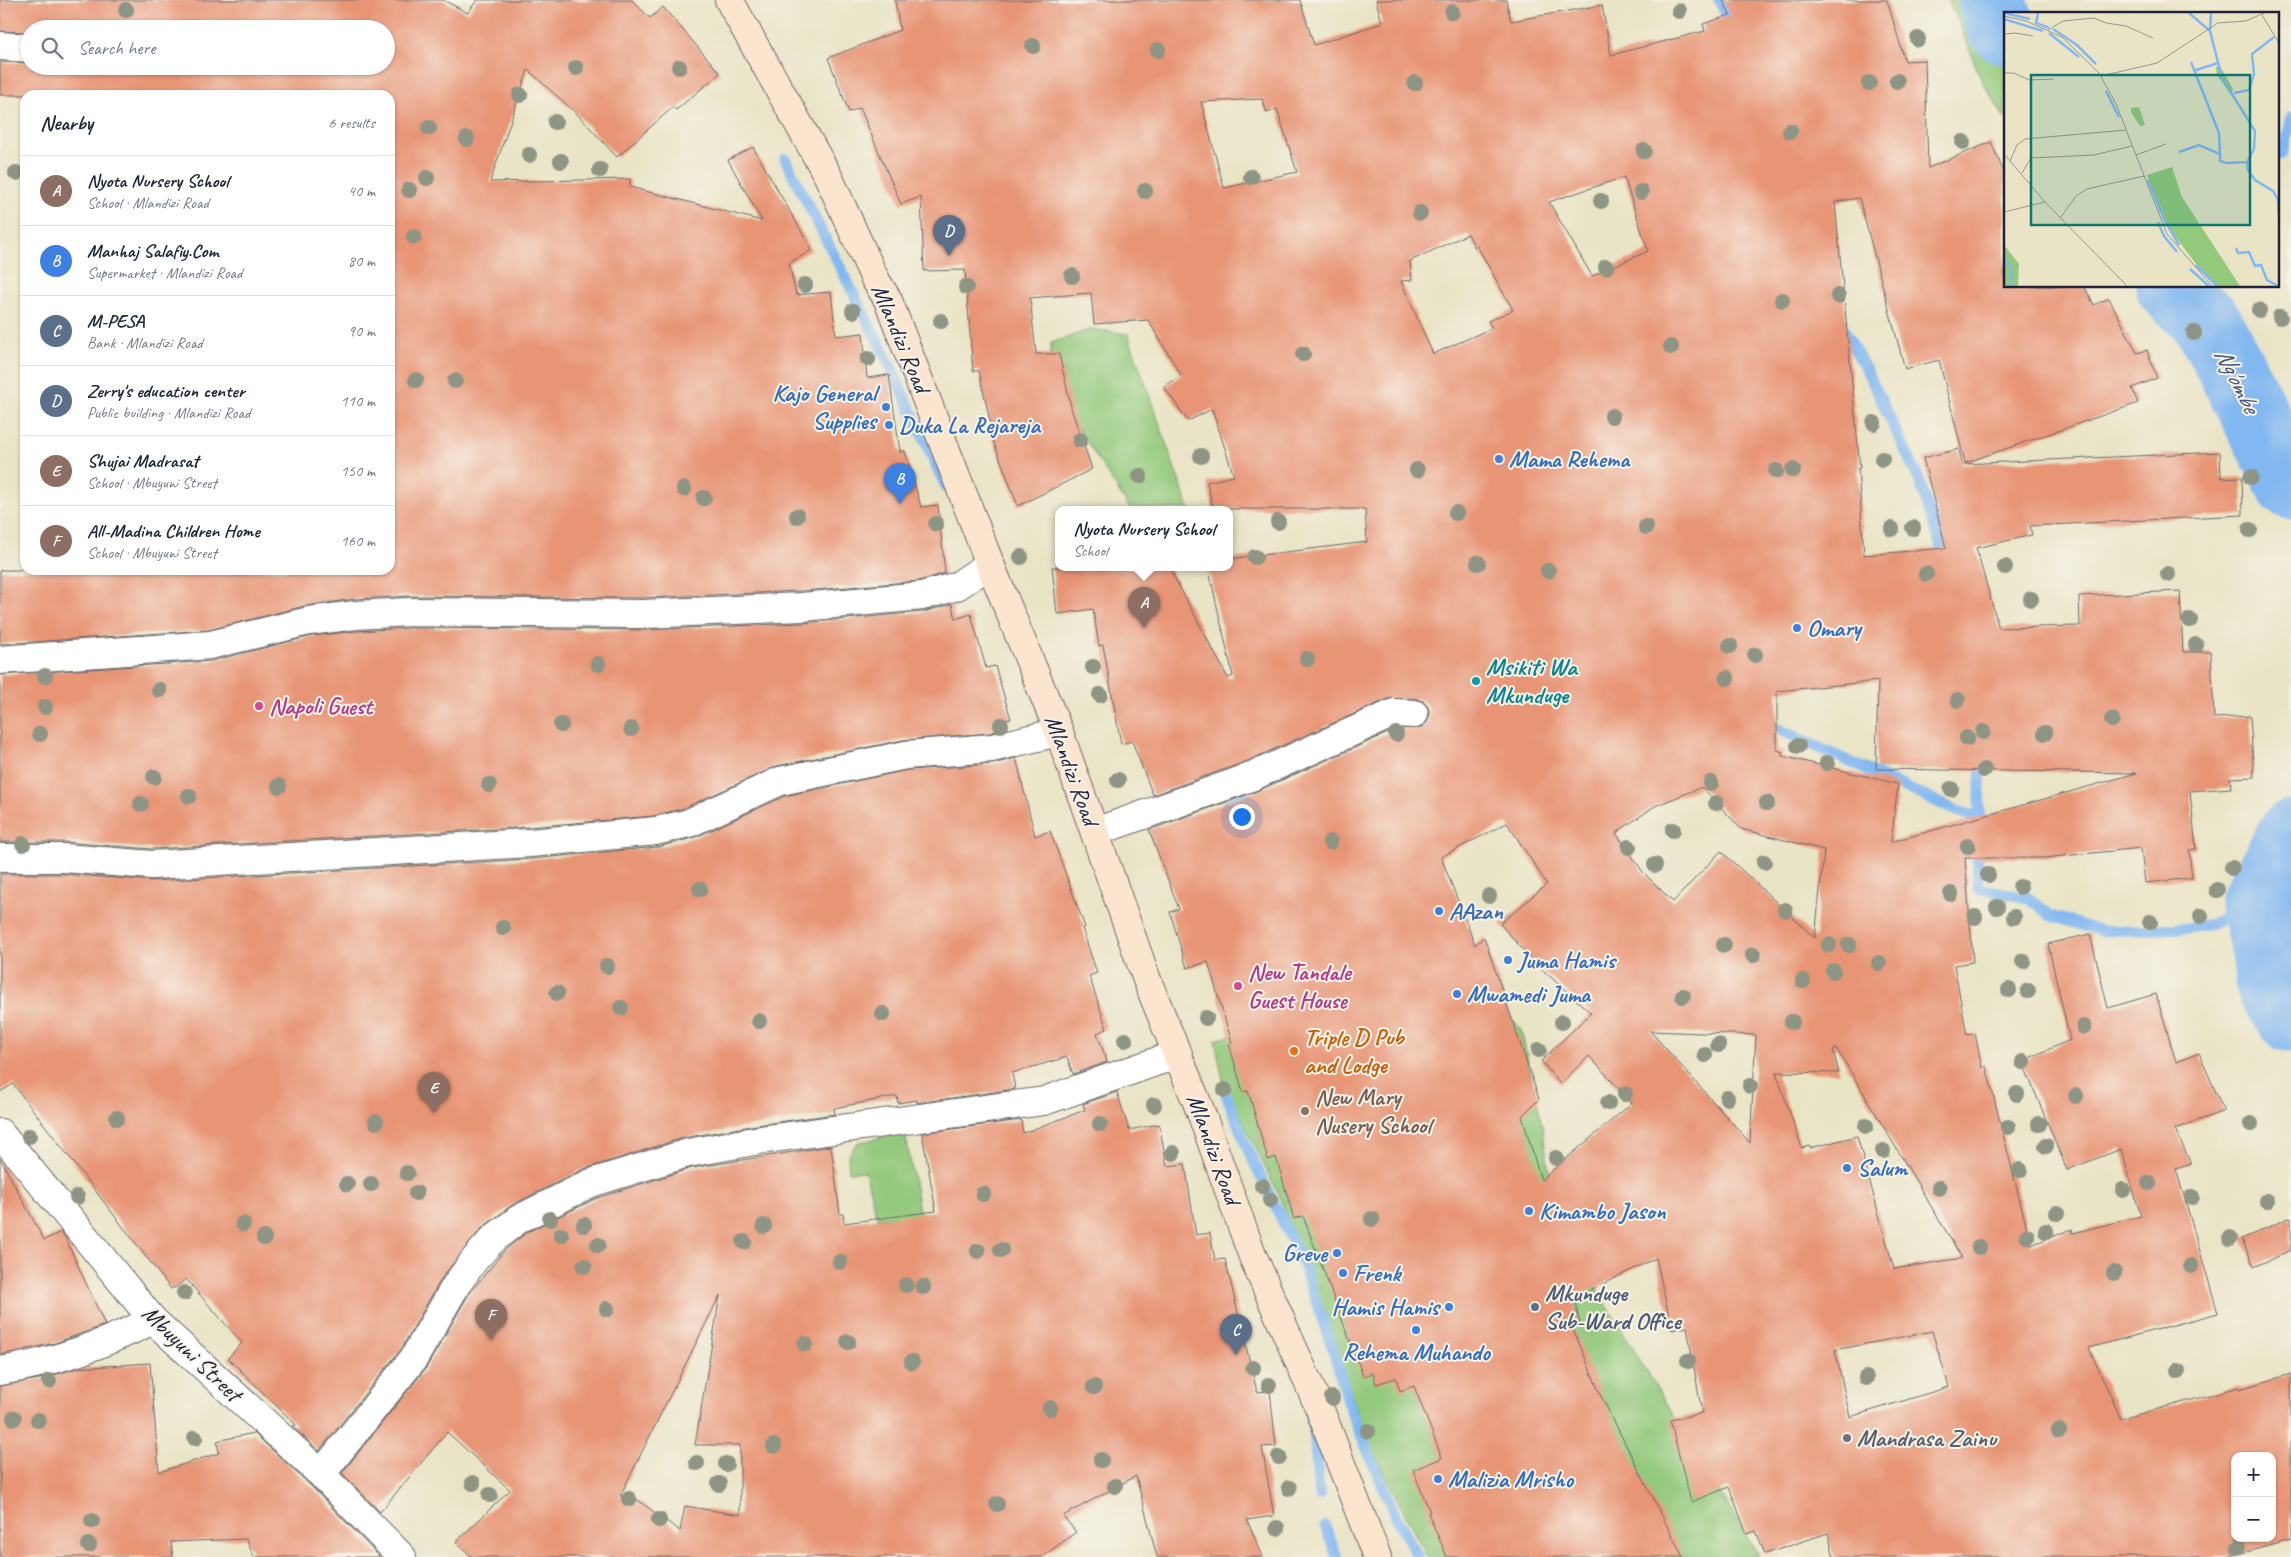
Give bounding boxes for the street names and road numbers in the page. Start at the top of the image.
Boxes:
street label: Mlandizi Road [865,279,939,400]
street label: Mlandizi Road [1038,711,1107,832]
street label: Mlandizi Road [1180,1090,1249,1211]
street label: Mbuyuni Street [136,1298,250,1410]

